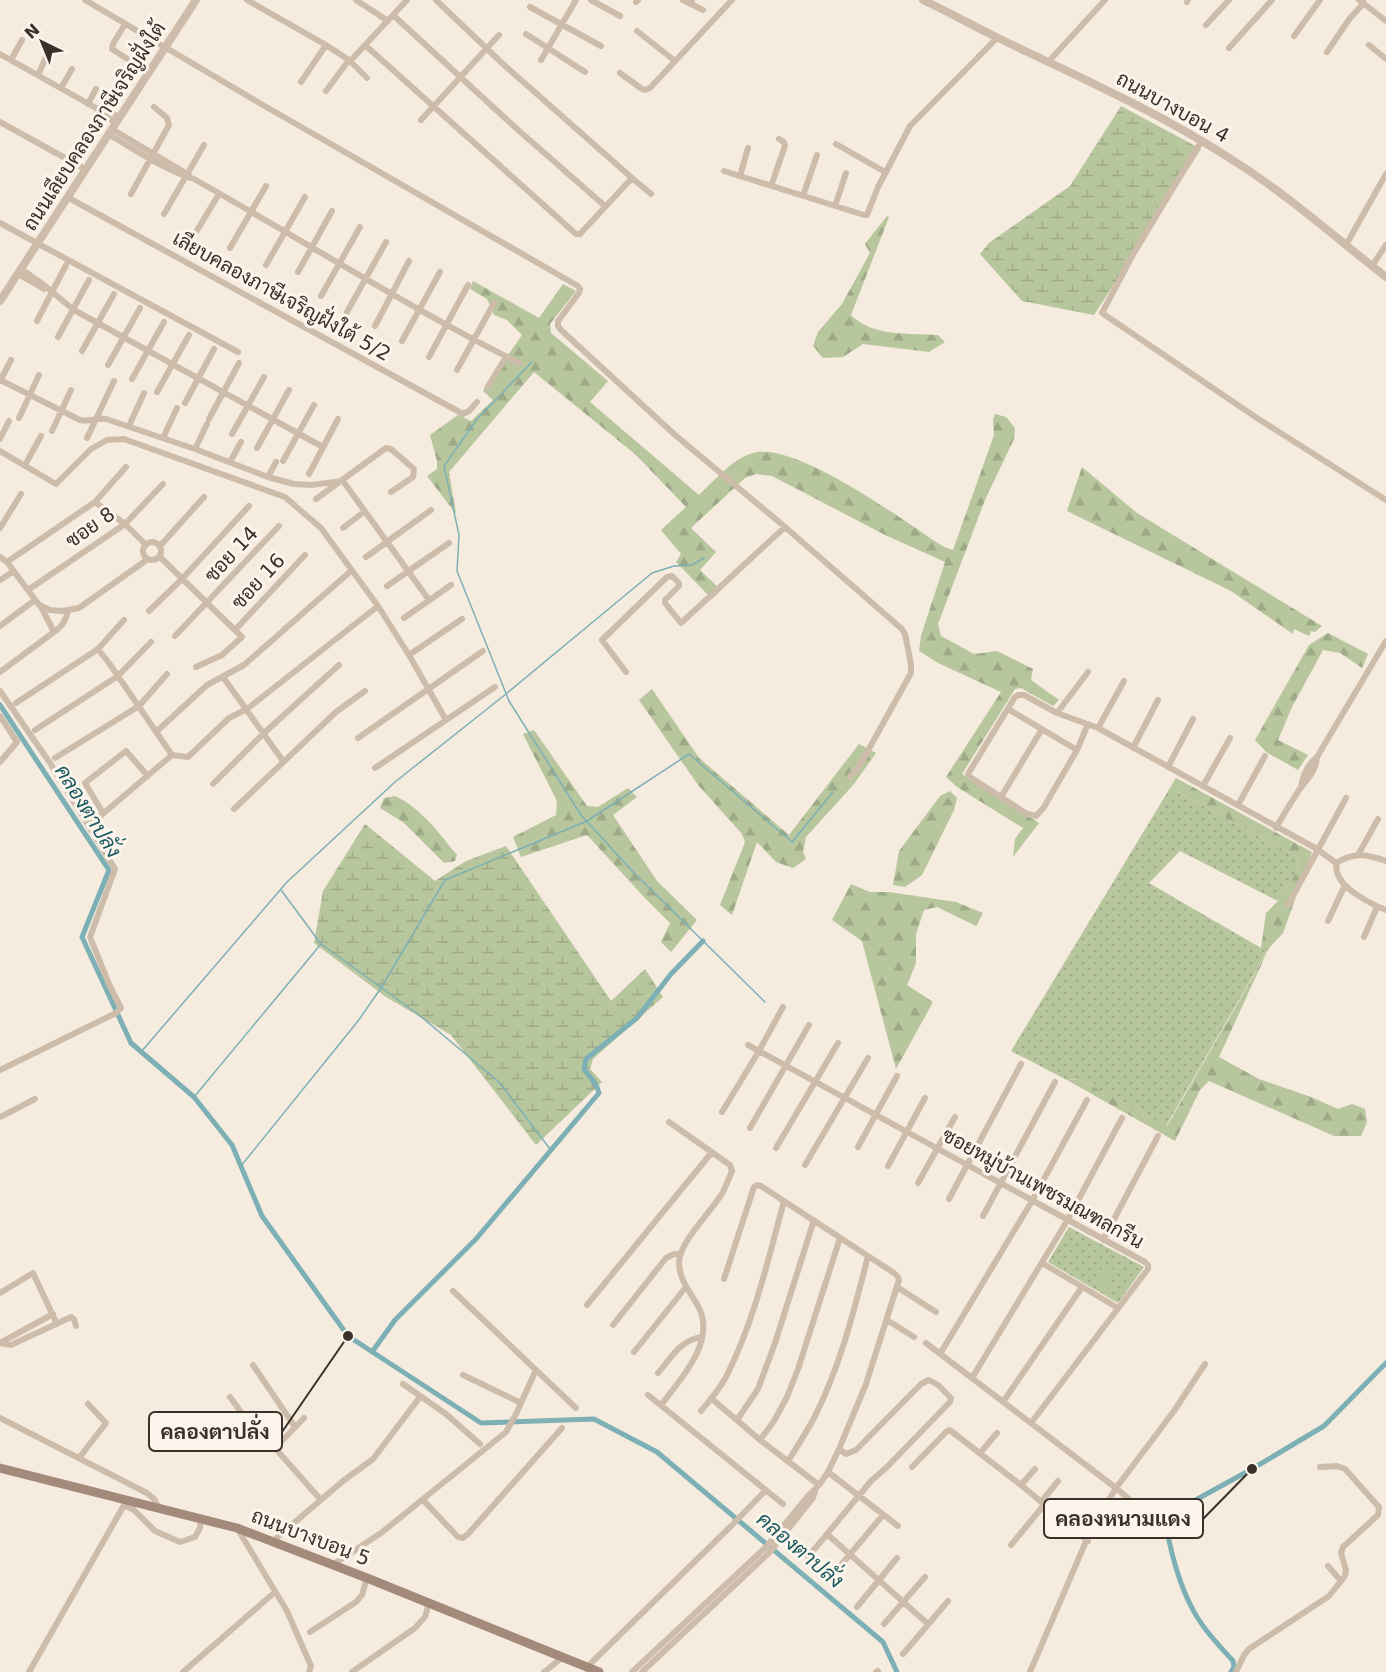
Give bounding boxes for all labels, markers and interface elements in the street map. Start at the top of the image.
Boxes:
north arrow [12,12,72,72]
street label: ถนนเลียบคลองภาษีเจริญฝั่งใต้ [14,14,171,235]
text: N [21,20,43,43]
street label: ถนนบางบอน 4 [1112,66,1234,148]
street label: เลียบคลองภาษีเจริญฝั่งใต้ 5/2 [169,222,397,366]
street label: ซอย 8 [61,502,119,552]
street label: ซอย 14 [199,521,263,587]
street label: ซอย 16 [226,548,290,614]
water label: คลองตาปลั่ง [50,756,132,862]
street label: ซอยหมู่บ้านเพชรมณฑลกรีน [937,1122,1149,1256]
callout: คลองตาปลั่ง [149,1412,282,1451]
text: คลองตาปลั่ง [160,1413,270,1444]
callout: คลองหนามแดง [1044,1499,1203,1538]
water label: คลองตาปลั่ง [752,1501,853,1593]
street label: ถนนบางบอน 5 [248,1503,374,1571]
text: คลองหนามแดง [1055,1507,1191,1531]

